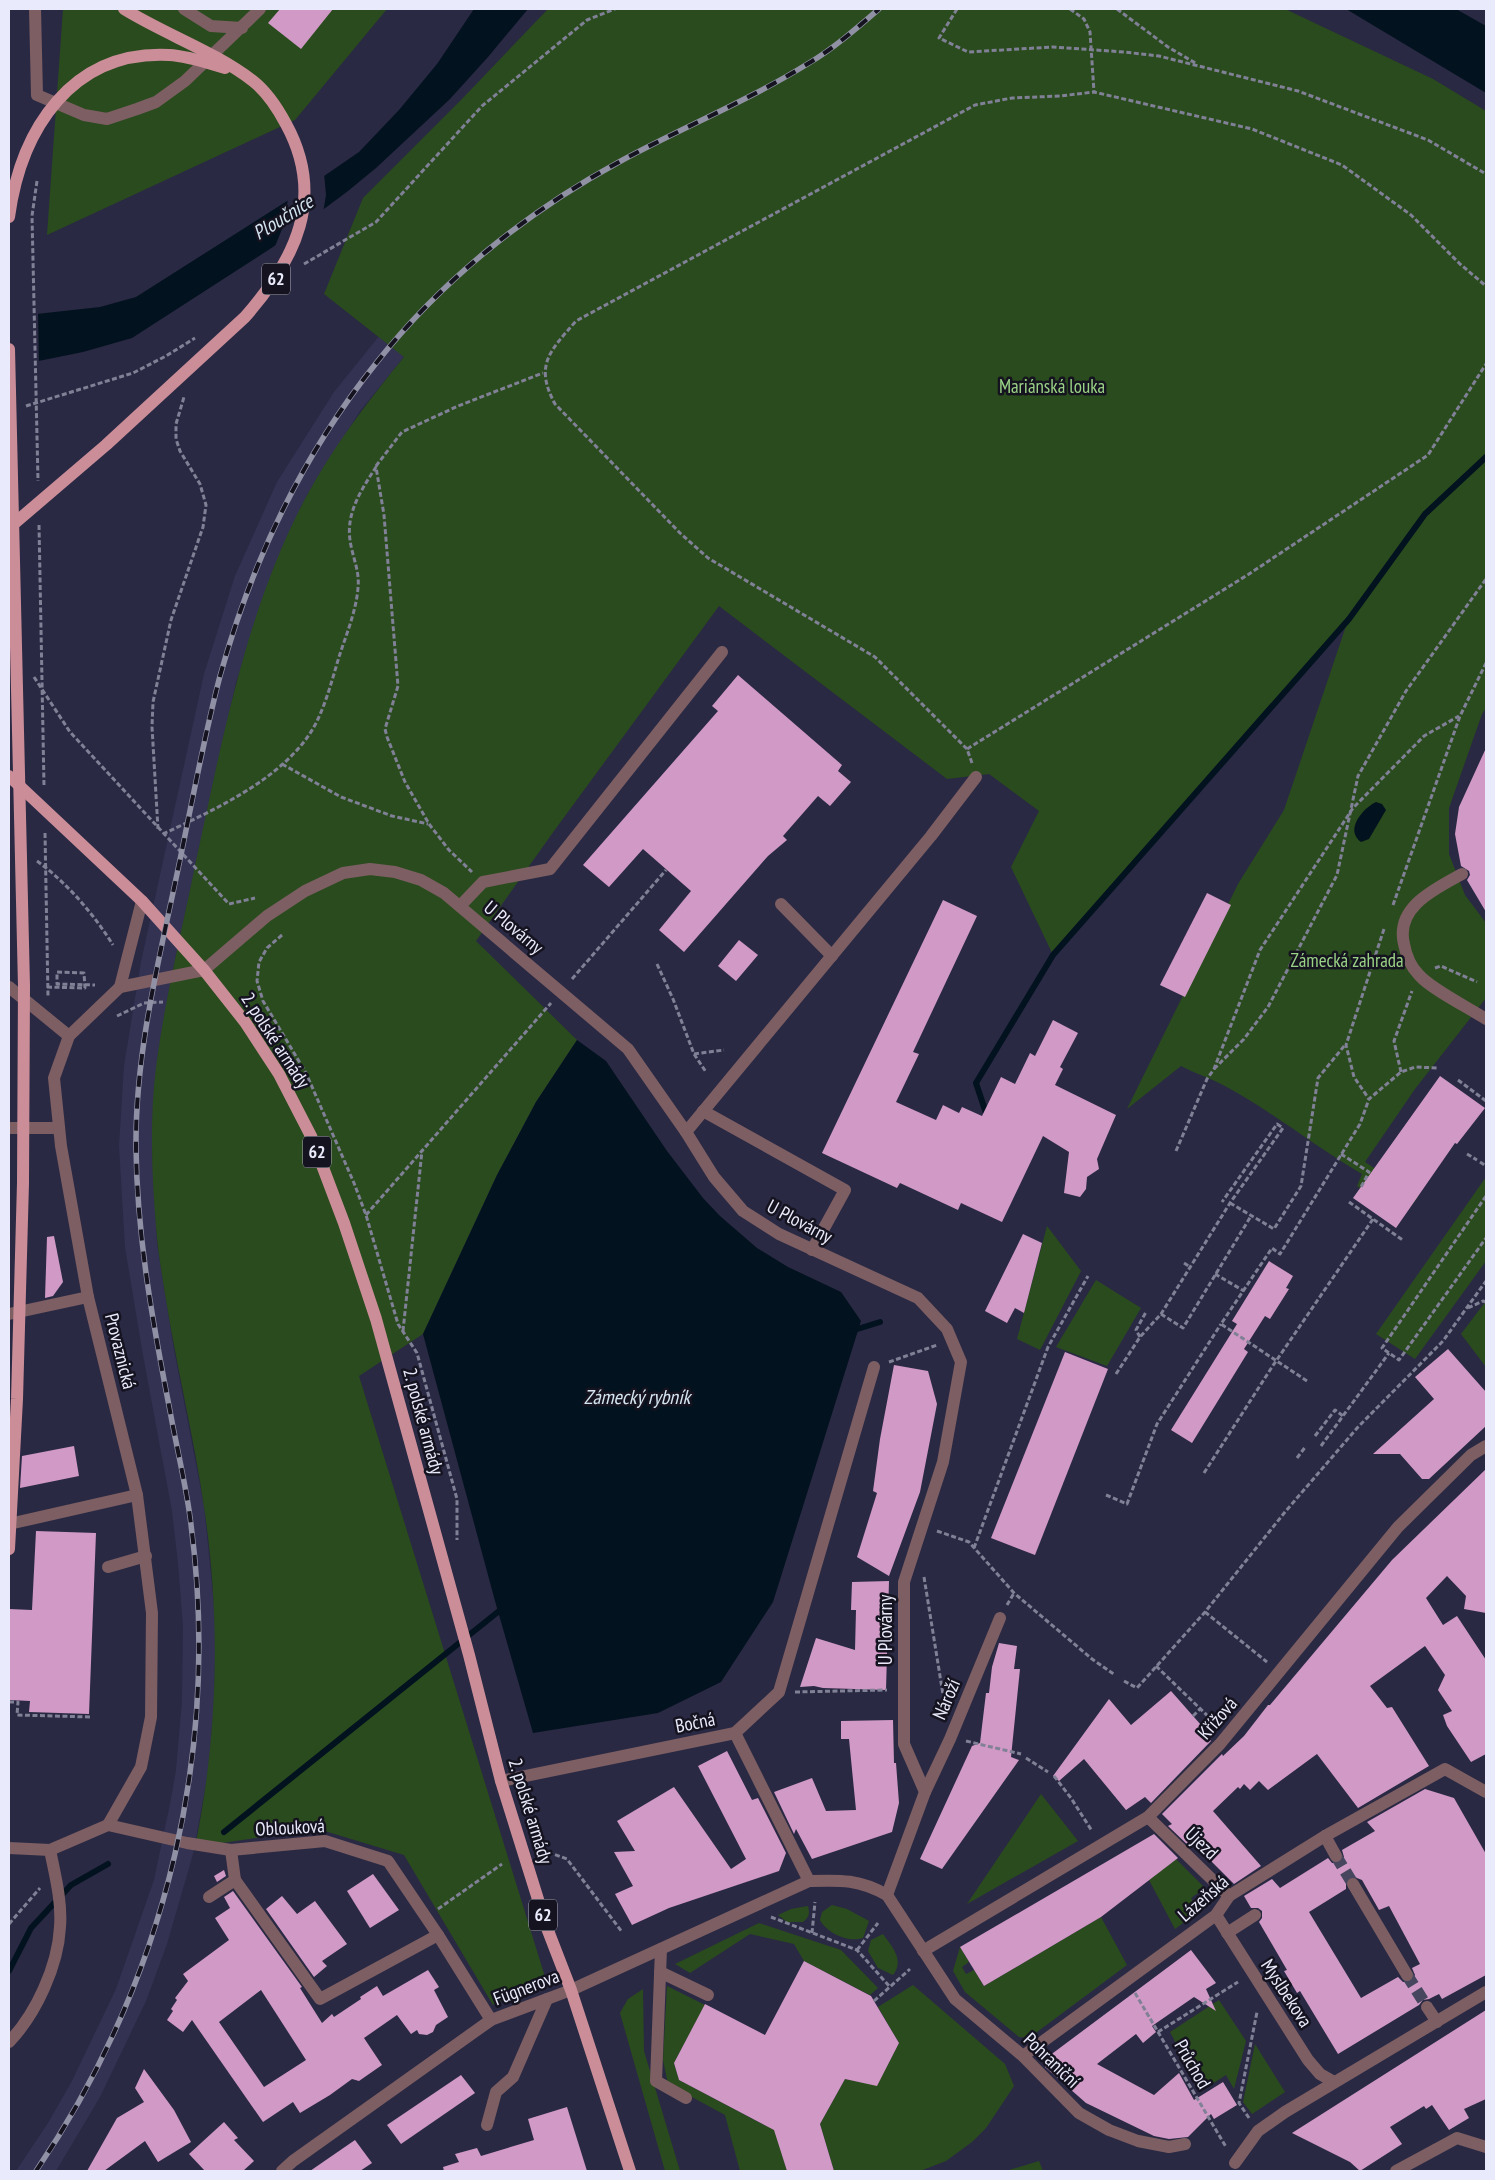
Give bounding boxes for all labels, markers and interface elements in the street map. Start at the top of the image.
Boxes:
water label: Ploučnice [248,187,319,246]
road number: 62 [262,264,290,294]
park label: Mariánská louka [999,374,1105,398]
street label: U Plovárny [479,895,549,959]
park label: Zámecká zahrada [1290,948,1404,972]
street label: 2. polské armády [236,988,316,1093]
road number: 62 [303,1136,331,1168]
street label: U Plovárny [763,1194,838,1249]
street label: Provaznická [100,1311,142,1391]
street label: 2. polské armády [398,1365,450,1478]
water label: Zámecký rybník [584,1384,692,1410]
street label: U Plovárny [873,1594,897,1665]
street label: Nároží [927,1675,965,1723]
street label: Křížová [1192,1692,1242,1744]
street label: Bočná [673,1706,717,1738]
street label: 2. polské armády [504,1755,559,1868]
street label: Oblouková [255,1813,325,1841]
street label: Újezd [1180,1822,1224,1864]
street label: Lázeňská [1173,1869,1233,1927]
road number: 62 [529,1900,557,1930]
street label: Myslbekova [1256,1954,1318,2032]
street label: Fügnerova [490,1963,562,2011]
street label: Pohraniční [1019,2027,1085,2093]
street label: Průchod [1169,2035,1217,2093]

